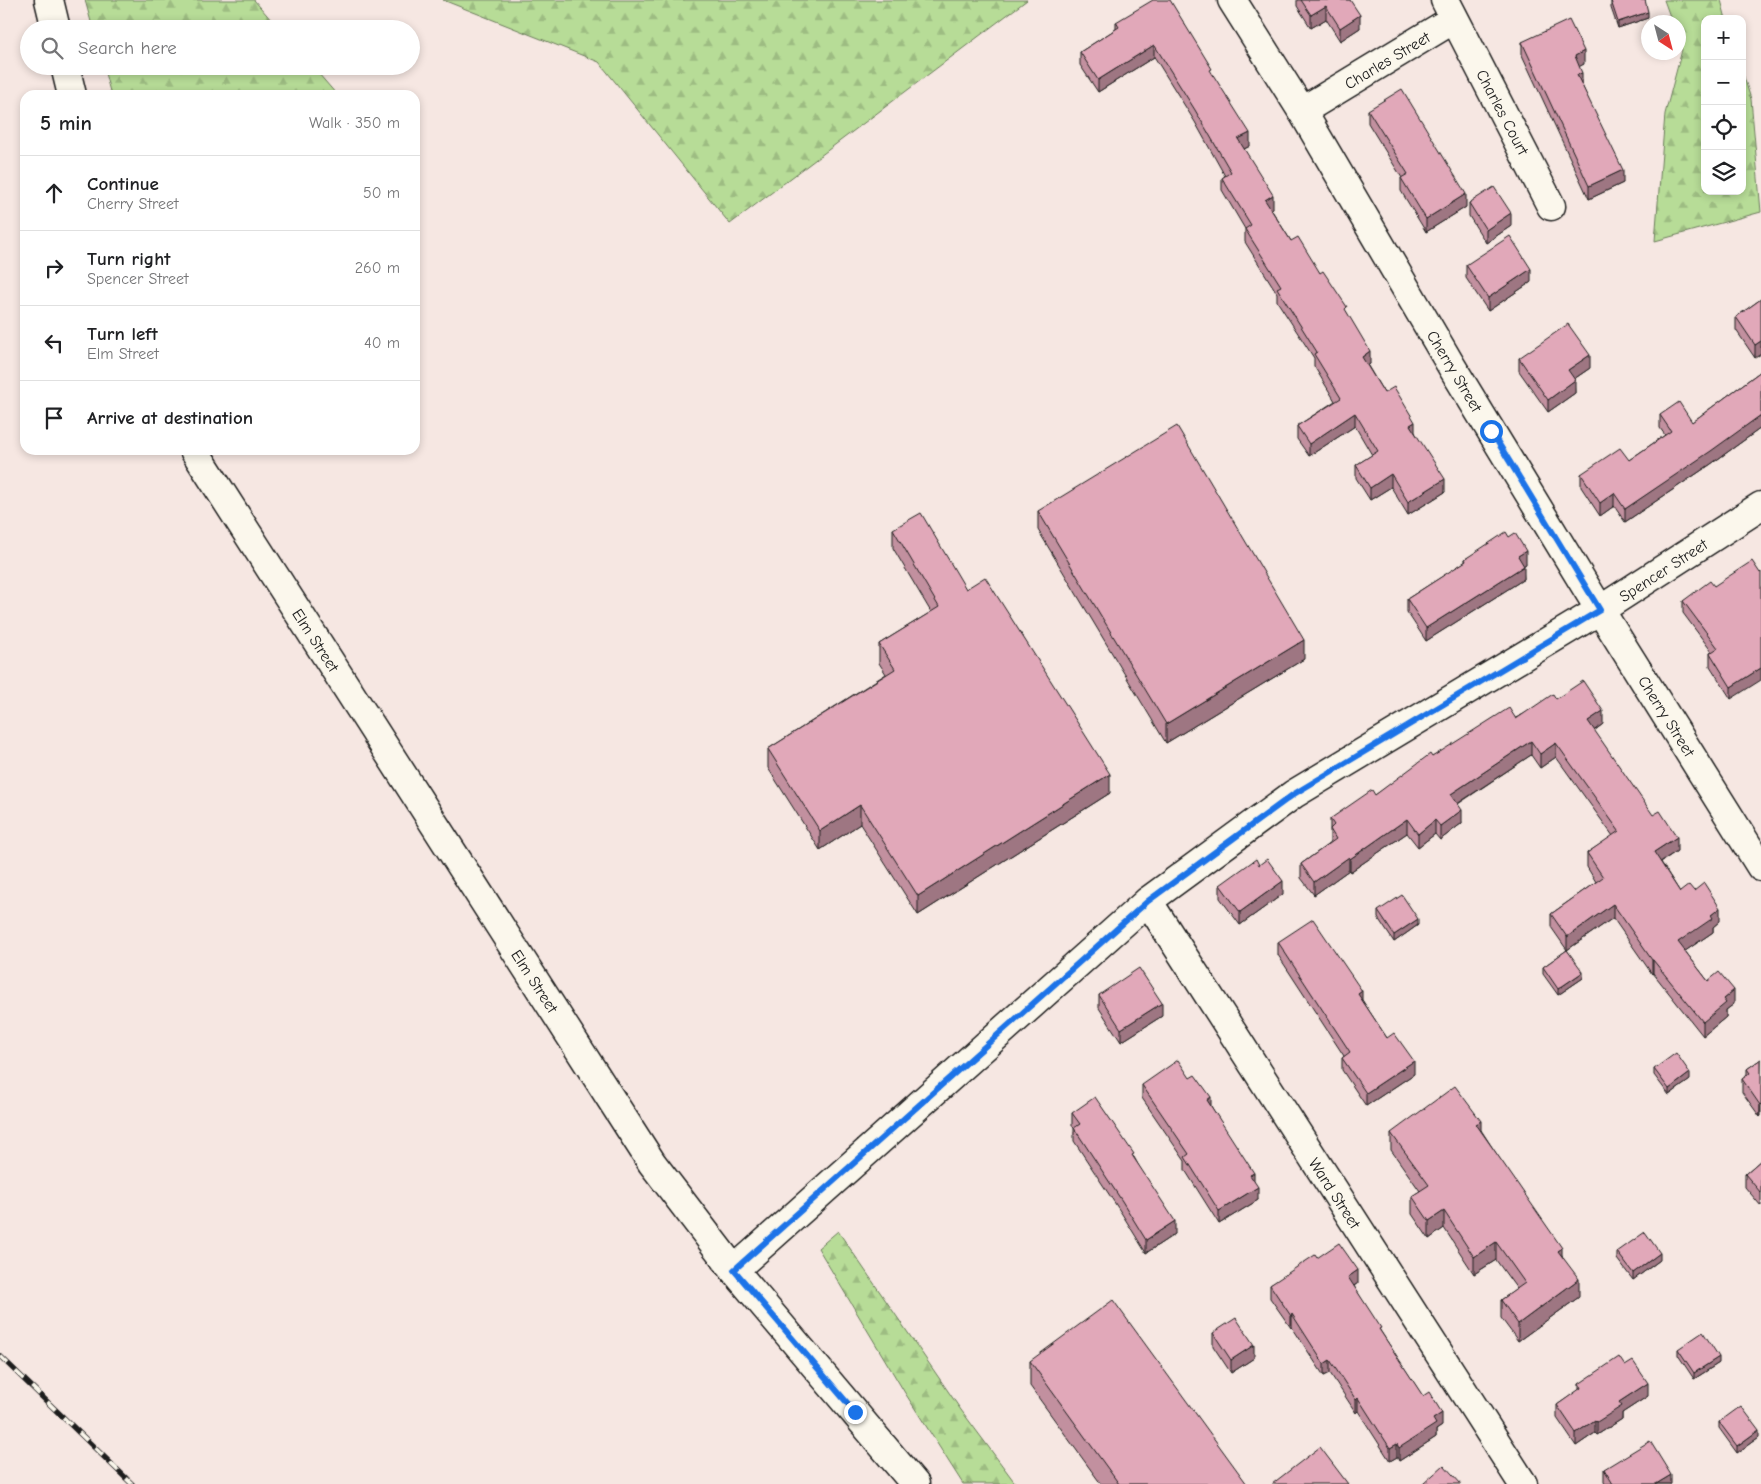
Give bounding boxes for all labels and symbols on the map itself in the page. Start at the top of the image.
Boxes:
north arrow [1641,15,1686,60]
street label: Charles Street [1341,28,1434,93]
street label: Charles Court [1472,67,1532,159]
street label: Cherry Street [1423,328,1486,416]
route start [1480,420,1503,443]
street label: Spencer Street [1616,535,1711,606]
street label: Elm Street [288,606,342,676]
street label: Cherry Street [1634,673,1698,761]
street label: Elm Street [507,947,561,1017]
street label: Ward Street [1305,1155,1364,1233]
route end [844,1401,867,1424]

